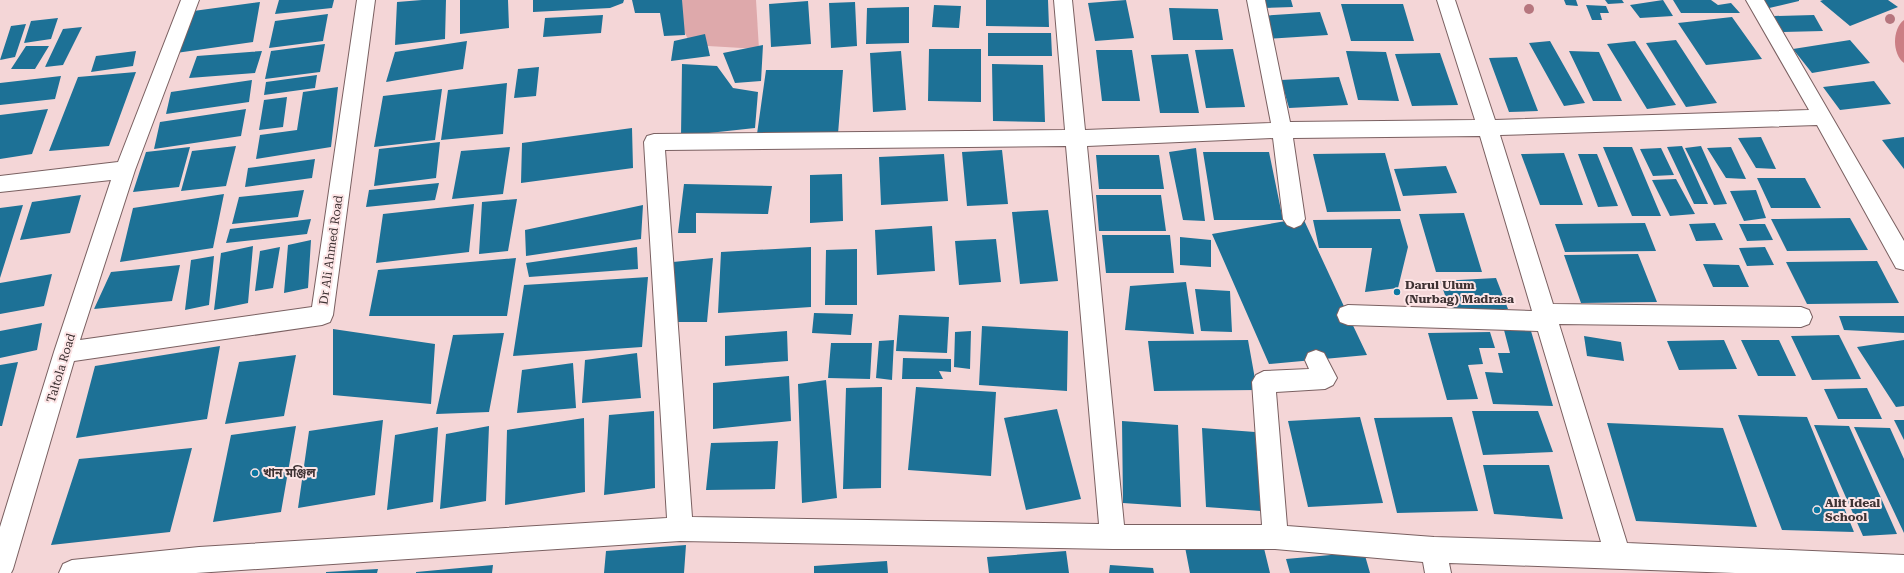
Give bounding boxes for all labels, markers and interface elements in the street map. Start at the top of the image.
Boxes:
street label: Dr Ali Ahmed Road [316,194,346,306]
place label: Darul Ulum (Nurbag) Madrasa [1405,278,1514,306]
marker: Darul Ulum (Nurbag) Madrasa [1392,287,1402,297]
street label: Taltola Road [44,331,78,404]
place label: খান মঞ্জিল [263,465,316,480]
marker: খান মঞ্জিল [250,468,260,478]
place label: Alit Ideal School [1825,496,1880,524]
marker: Alit Ideal School [1812,505,1822,515]

